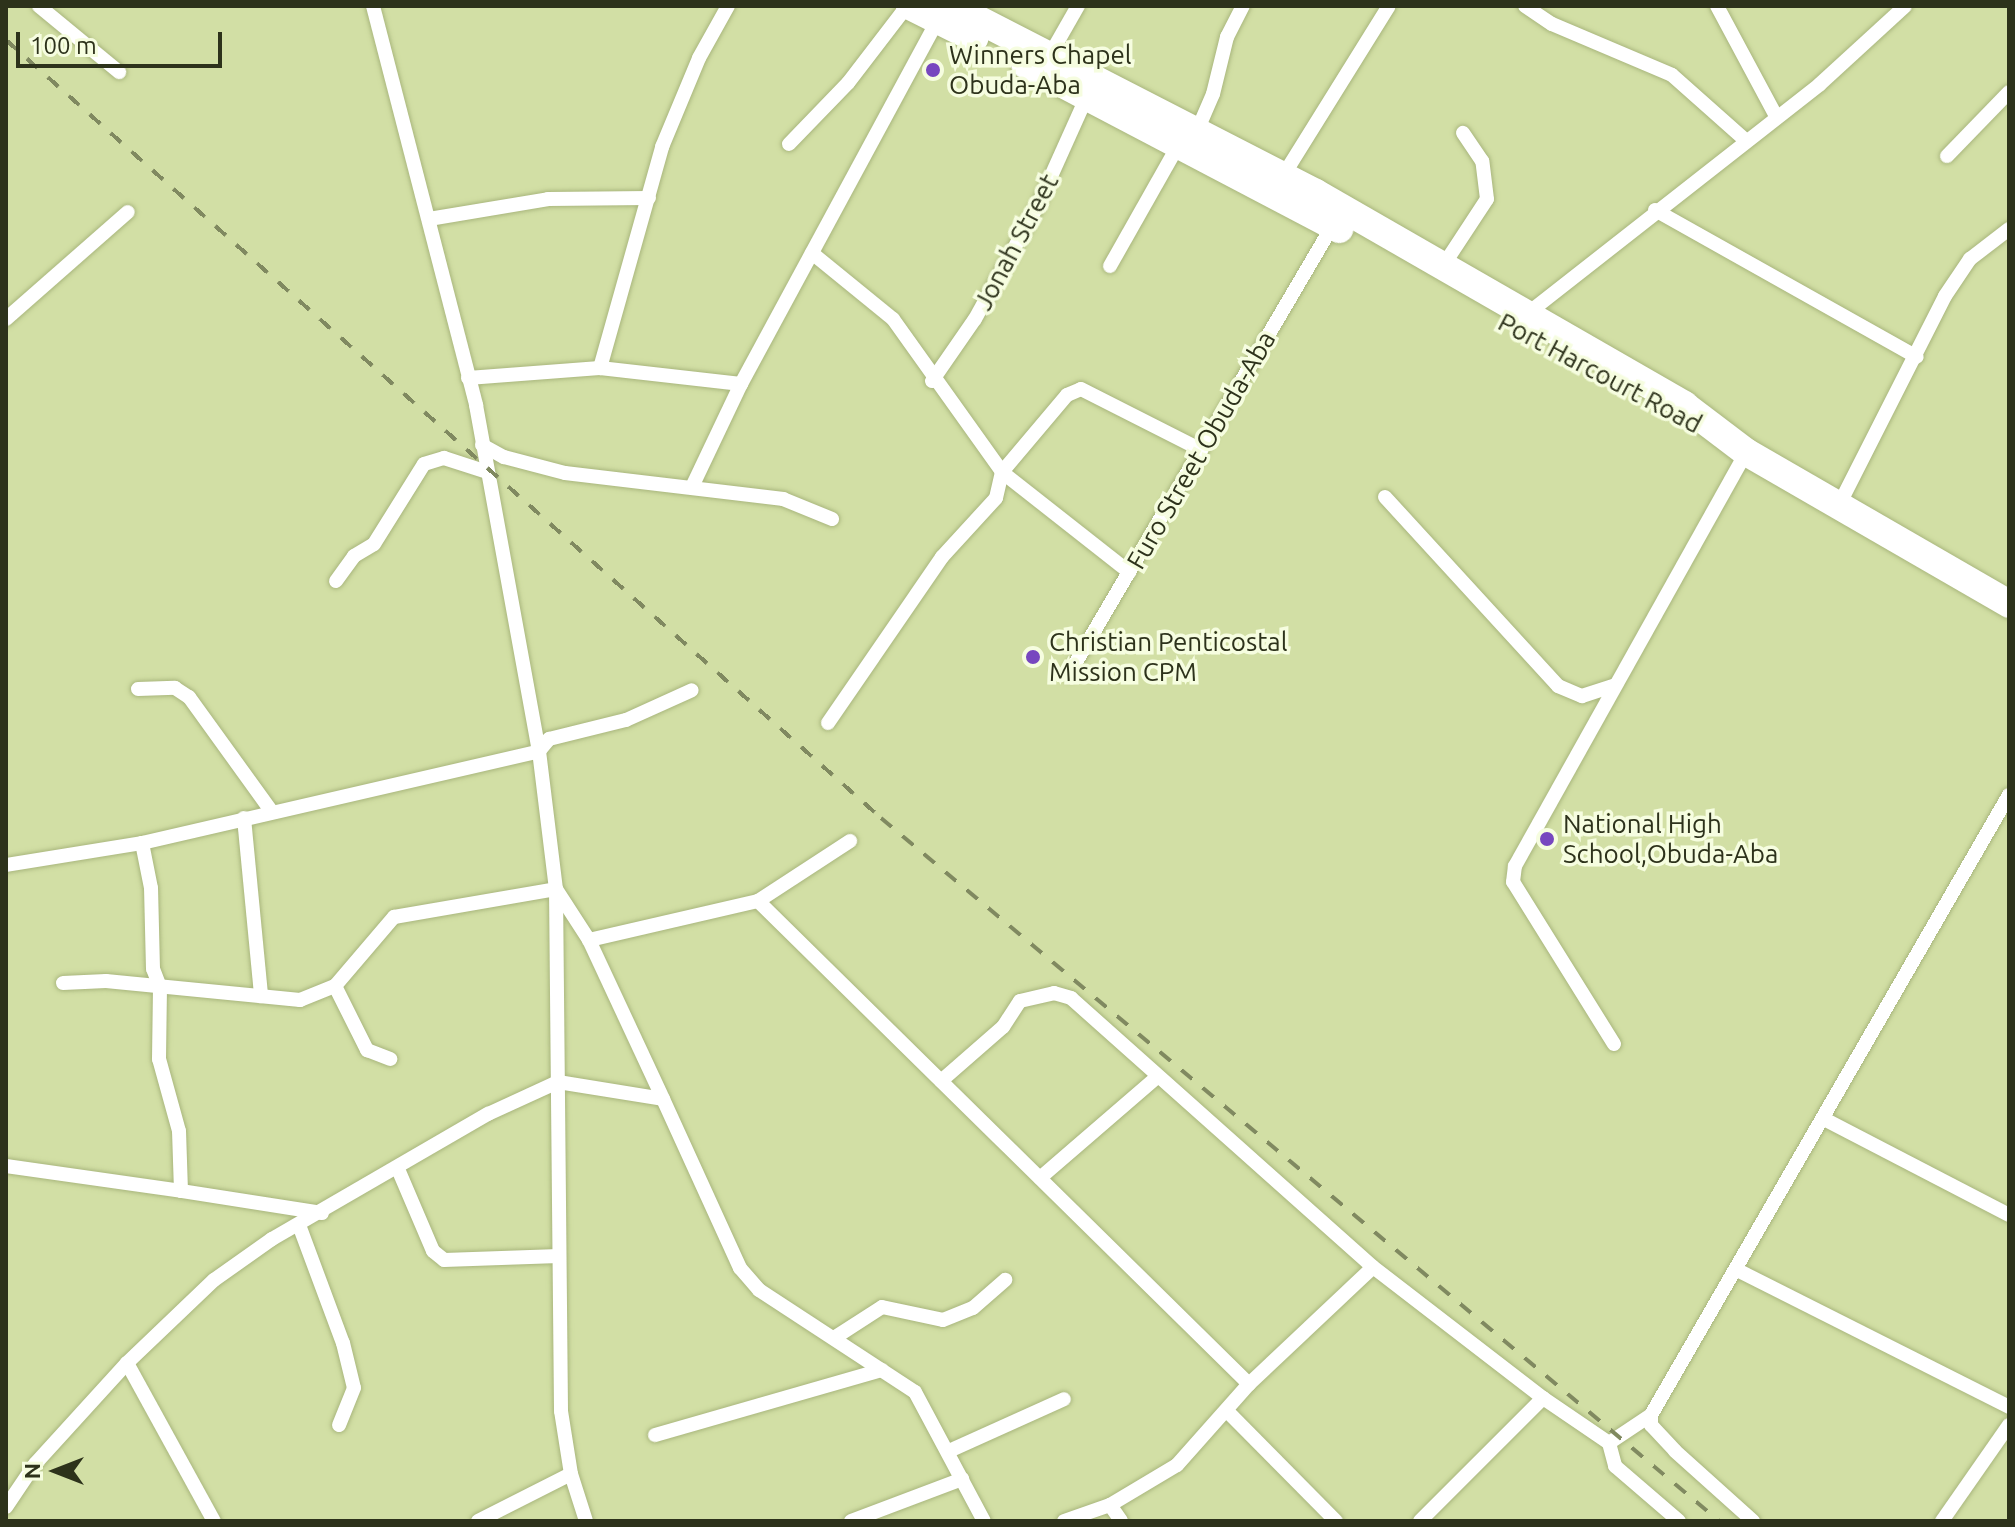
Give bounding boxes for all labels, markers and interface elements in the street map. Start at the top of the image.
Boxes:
scale bar [20,16,226,66]
text: 100 m [30,32,97,59]
place label: Winners Chapel Obuda-Aba [949,39,1132,100]
marker: Winners Chapel Obuda-Aba [924,61,942,79]
street label: Jonah Street [967,169,1065,315]
street label: Port Harcourt Road [1493,306,1707,440]
street label: Furo Street Obuda-Aba [1120,326,1282,574]
place label: Christian Penticostal Mission CPM [1049,626,1288,688]
marker: Christian Penticostal Mission CPM [1024,648,1042,666]
place label: National High School,Obuda-Aba [1563,808,1778,870]
marker: National High School,Obuda-Aba [1538,830,1556,848]
north arrow [16,1431,96,1511]
text: N [19,1463,44,1479]

